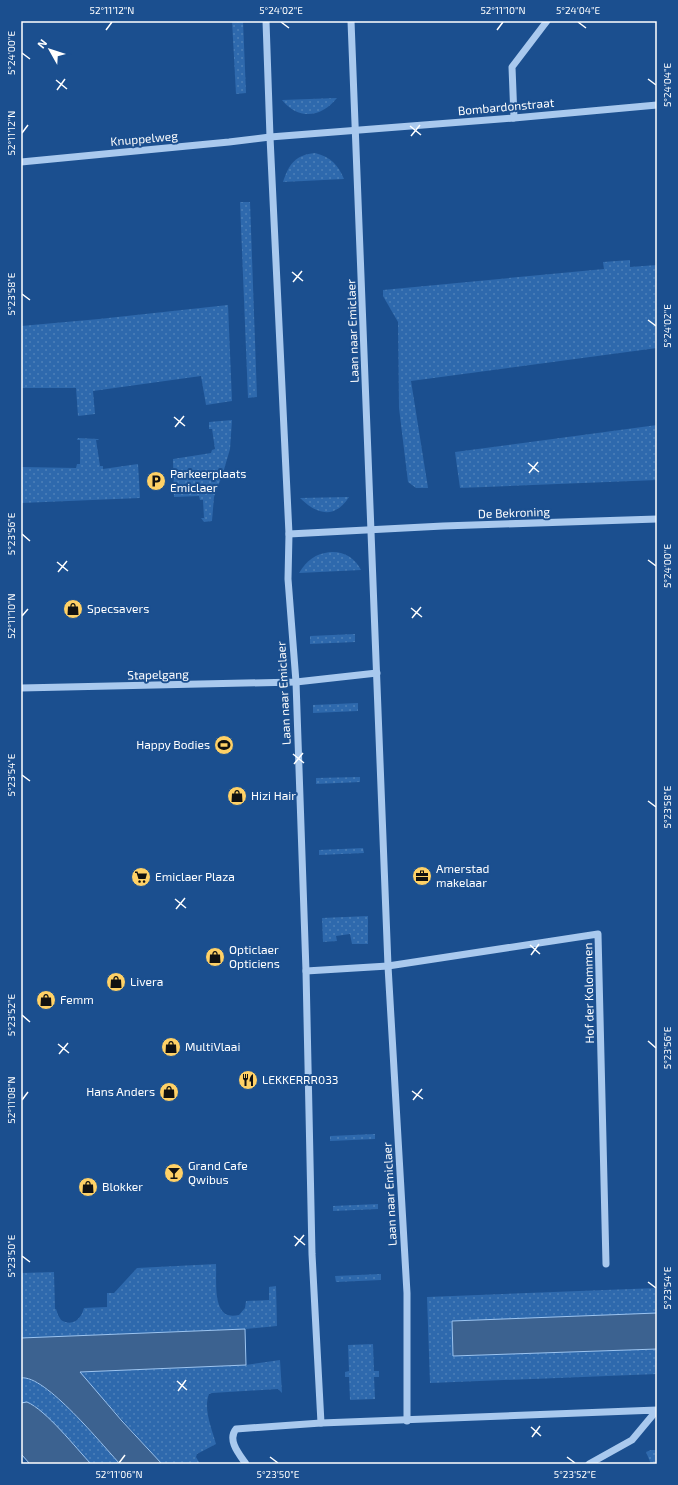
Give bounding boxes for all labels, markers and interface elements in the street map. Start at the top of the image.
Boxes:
text: 52°11'12"N [90,4,134,16]
text: 5°24'02"E [259,4,303,16]
text: 52°11'10"N [480,4,526,16]
text: 5°24'04"E [556,4,600,16]
north arrow [30,30,70,70]
text: 5°24'00"E [5,31,17,75]
text: N [34,36,49,51]
text: 5°24'04"E [661,63,673,107]
street label: Bombardonstraat [457,95,555,117]
text: 52°11'12"N [5,111,17,155]
street label: Knuppelweg [110,128,179,148]
text: 5°23'58"E [5,272,17,315]
street label: Laan naar Emiclaer [343,279,361,383]
text: 5°24'02"E [661,304,673,348]
place label: Parkeerplaats Emiclaer [170,466,246,494]
parking icon: Parkeerplaats Emiclaer [145,470,167,492]
street label: De Bekroning [478,504,551,520]
text: 5°23'56"E [5,512,17,555]
text: 5°24'00"E [661,544,673,588]
text: 52°11'10"N [5,593,17,639]
shop icon: Specsavers [62,598,84,620]
place label: Specsavers [87,601,149,615]
street label: Laan naar Emiclaer [273,641,293,745]
street label: Stapelgang [127,666,189,682]
sports icon: Happy Bodies [213,734,235,756]
place label: Happy Bodies [136,737,210,751]
text: 5°23'54"E [5,753,17,796]
shop icon: Hizi Hair [226,785,248,807]
text: 5°23'58"E [661,785,673,828]
place label: Hizi Hair [251,788,296,802]
place label: Amerstad makelaar [436,861,489,889]
office icon: Amerstad makelaar [411,865,433,887]
supermarket icon: Emiclaer Plaza [130,866,152,888]
place label: Emiclaer Plaza [155,869,235,883]
place label: Opticlaer Opticiens [229,942,280,970]
street label: Hof der Kolommen [580,942,596,1044]
shop icon: Opticlaer Opticiens [204,946,226,968]
shop icon: Livera [105,971,127,993]
place label: Livera [130,974,163,988]
shop icon: Femm [35,989,57,1011]
place label: Femm [60,992,94,1006]
text: 5°23'52"E [5,993,17,1036]
text: 5°23'56"E [661,1026,673,1069]
shop icon: MultiVlaai [160,1036,182,1058]
place label: MultiVlaai [185,1039,240,1053]
restaurant icon: LEKKERRR033 [237,1069,259,1091]
place label: LEKKERRR033 [262,1072,339,1086]
text: 52°11'08"N [5,1076,17,1124]
shop icon: Hans Anders [158,1081,180,1103]
place label: Hans Anders [86,1084,155,1098]
street label: Laan naar Emiclaer [379,1142,399,1246]
place label: Grand Cafe Qwibus [188,1158,248,1187]
bar icon: Grand Cafe Qwibus [163,1162,185,1184]
shop icon: Blokker [77,1176,99,1198]
place label: Blokker [102,1179,143,1193]
text: 5°23'50"E [5,1234,17,1277]
text: 5°23'54"E [661,1266,673,1309]
text: 52°11'06"N [96,1468,143,1480]
text: 5°23'50"E [257,1468,300,1480]
text: 5°23'52"E [554,1468,597,1480]

